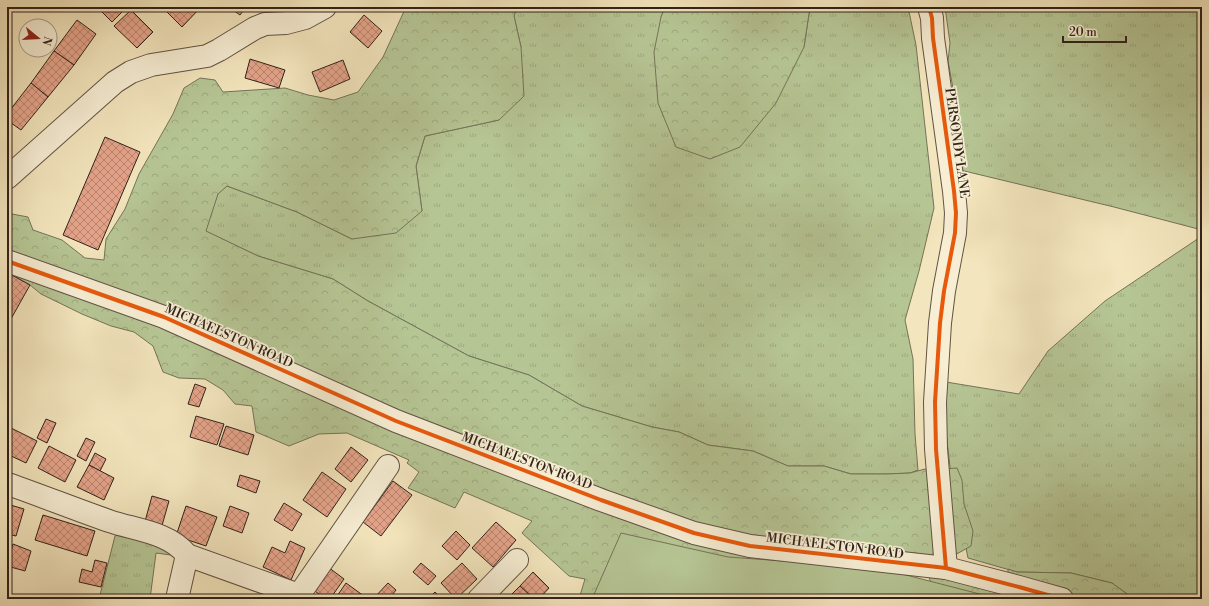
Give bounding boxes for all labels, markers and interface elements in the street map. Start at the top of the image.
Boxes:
north arrow [18,18,58,58]
scale bar [1063,18,1126,44]
text: 20 m [1069,25,1097,40]
text: N [38,34,55,47]
street label: PERSONDY LANE [941,87,973,199]
street label: MICHAELSTON ROAD [162,301,296,371]
street label: MICHAELSTON ROAD [459,429,595,493]
street label: MICHAELSTON ROAD [765,530,905,562]

